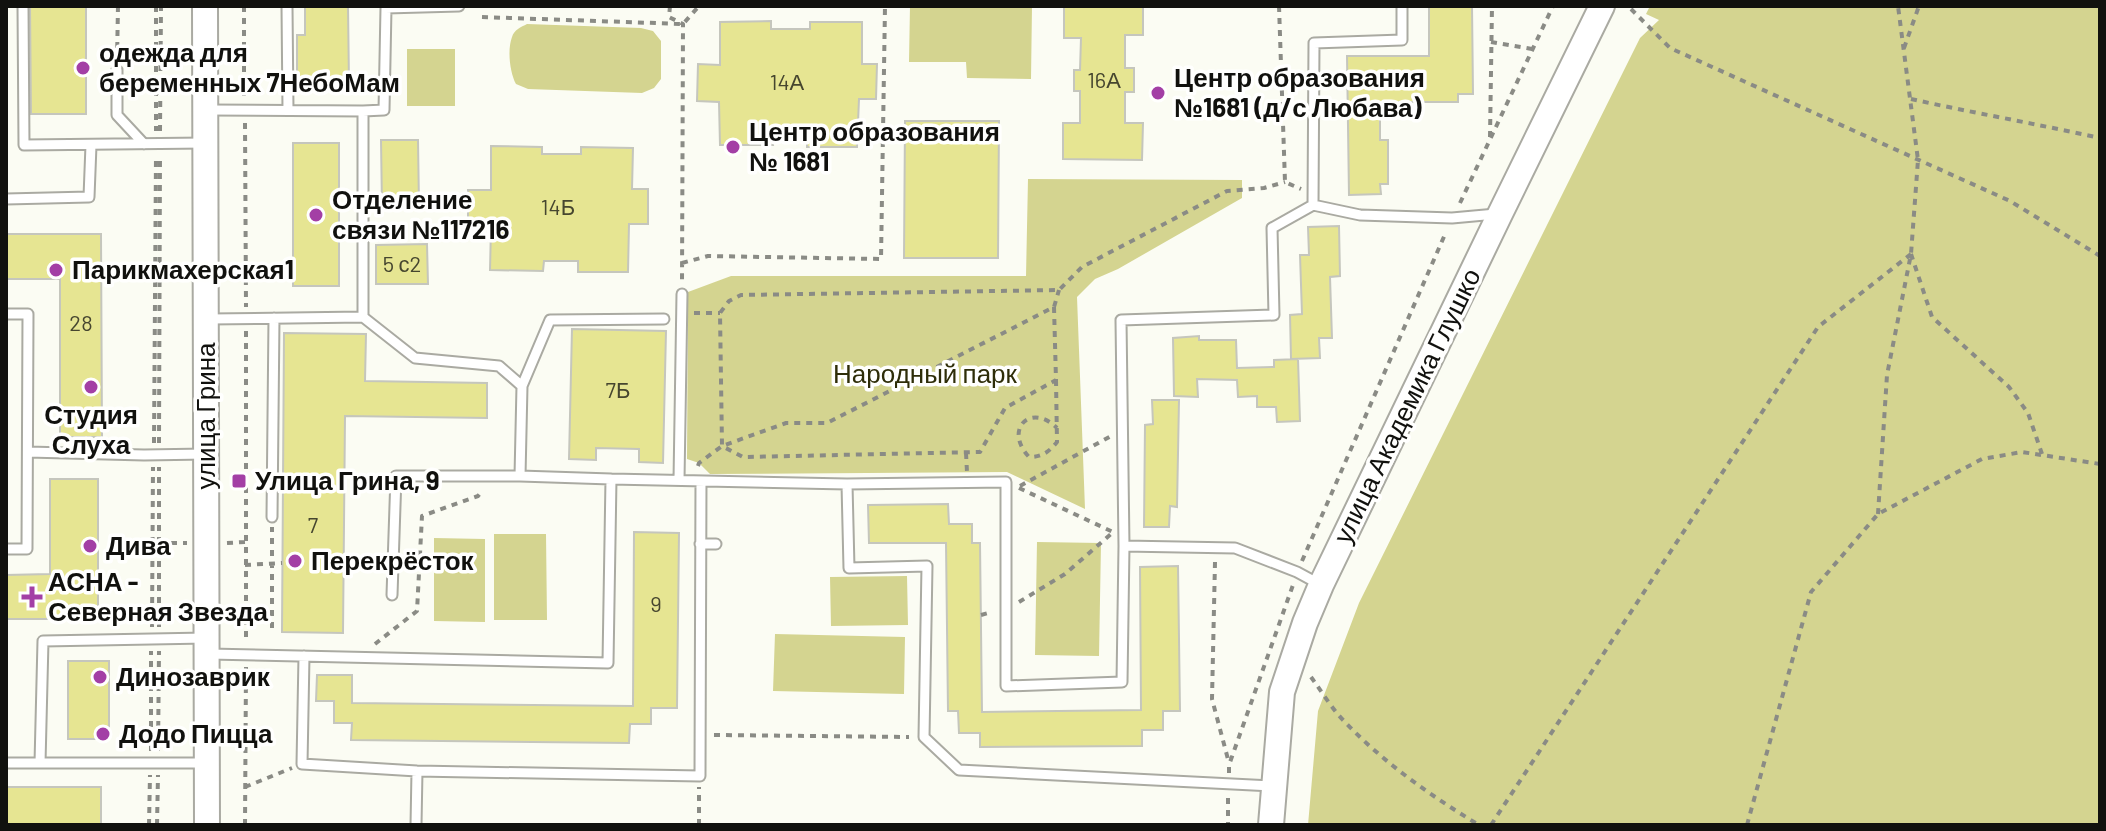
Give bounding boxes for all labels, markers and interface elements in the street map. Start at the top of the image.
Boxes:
place label: одежда для беременных 7НебоМам [99,36,400,97]
marker: одежда для беременных 7НебоМам [74,59,92,77]
place label: Центр образования №1681 (д/с Любава) [1174,61,1425,122]
house number: 16А [1087,66,1121,92]
house number: 14А [770,68,805,94]
marker: Центр образования №1681 (д/с Любава) [1149,84,1167,102]
place label: Центр образования № 1681 [749,115,1000,176]
marker: Центр образования № 1681 [724,138,742,156]
place label: Отделение связи №117216 [332,183,509,244]
house number: 14Б [541,193,575,219]
marker: Отделение связи №117216 [307,206,325,224]
house number: 5 с2 [383,250,421,276]
place label: Парикмахерская1 [72,253,294,284]
marker: Парикмахерская1 [47,261,65,279]
street label: улица Академика Глушко [1326,263,1486,548]
house number: 28 [69,309,93,335]
street label: улица Грина [189,342,220,490]
park label: Народный парк [833,357,1018,388]
house number: 7Б [606,376,630,402]
marker: Студия Слуха [82,378,100,396]
place label: Студия Слуха [44,398,138,459]
place label: Улица Грина, 9 [255,464,440,495]
marker: Улица Грина, 9 [230,472,248,490]
house number: 7 [308,511,318,537]
place label: Дива [106,529,171,560]
marker: Дива [81,537,99,555]
place label: Перекрёсток [311,544,475,575]
marker: Перекрёсток [286,552,304,570]
place label: АСНА - Северная Звезда [48,565,269,626]
marker: АСНА - Северная Звезда [23,588,41,606]
house number: 9 [650,590,662,616]
place label: Динозаврик [116,660,271,691]
marker: Динозаврик [91,668,109,686]
place label: Додо Пицца [119,717,273,748]
marker: Додо Пицца [94,725,112,743]

